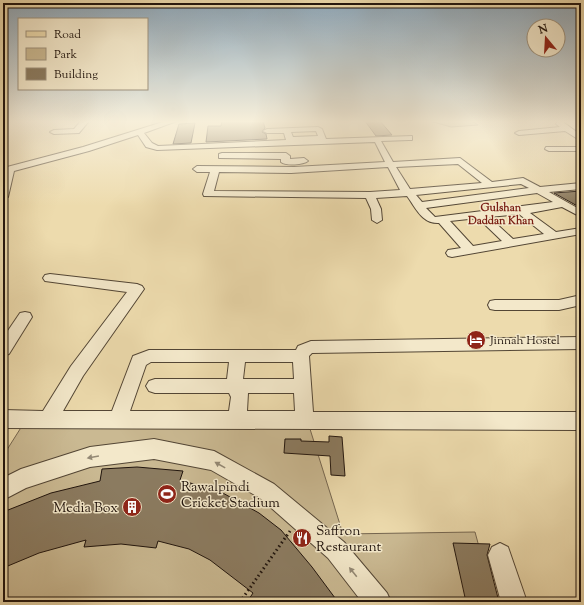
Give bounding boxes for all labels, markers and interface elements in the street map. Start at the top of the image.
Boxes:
legend [18,18,148,90]
north arrow [526,18,566,58]
text: N [536,20,550,39]
text: Road [54,26,81,44]
text: Park [54,46,77,64]
text: Building [54,66,98,84]
district label: Gulshan Daddan Khan [467,200,534,229]
hotel icon: Jinnah Hostel [465,329,487,351]
place label: Jinnah Hostel [489,332,561,350]
one-way arrow [87,454,99,460]
one-way arrow [214,462,226,468]
place label: Rawalpindi Cricket Stadium [181,478,280,514]
sports icon: Rawalpindi Cricket Stadium [156,483,178,505]
building icon: Media Box [121,496,143,518]
place label: Media Box [53,499,118,519]
place label: Saffron Restaurant [316,522,382,558]
restaurant icon: Saffron Restaurant [291,527,313,549]
one-way arrow [349,566,358,577]

